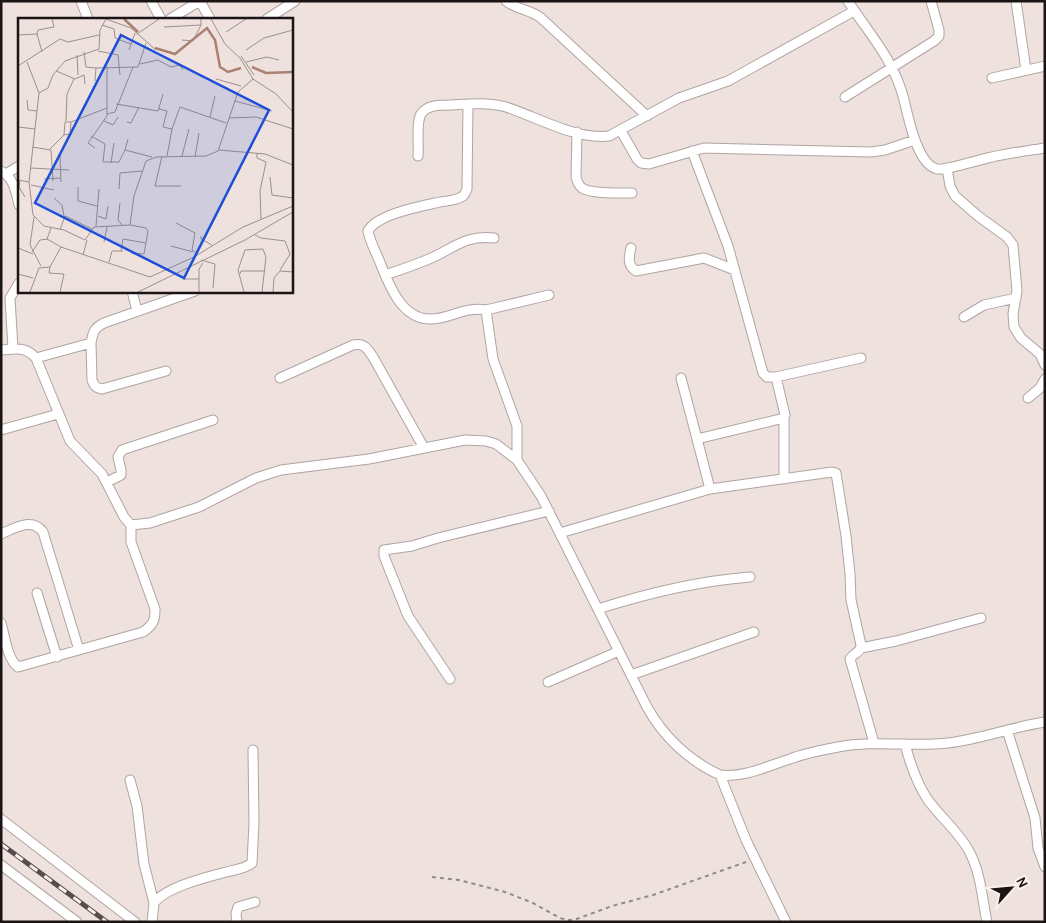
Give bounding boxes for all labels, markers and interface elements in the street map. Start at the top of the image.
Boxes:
inset map [18,18,292,292]
north arrow [986,863,1036,913]
text: N [1012,874,1032,891]

